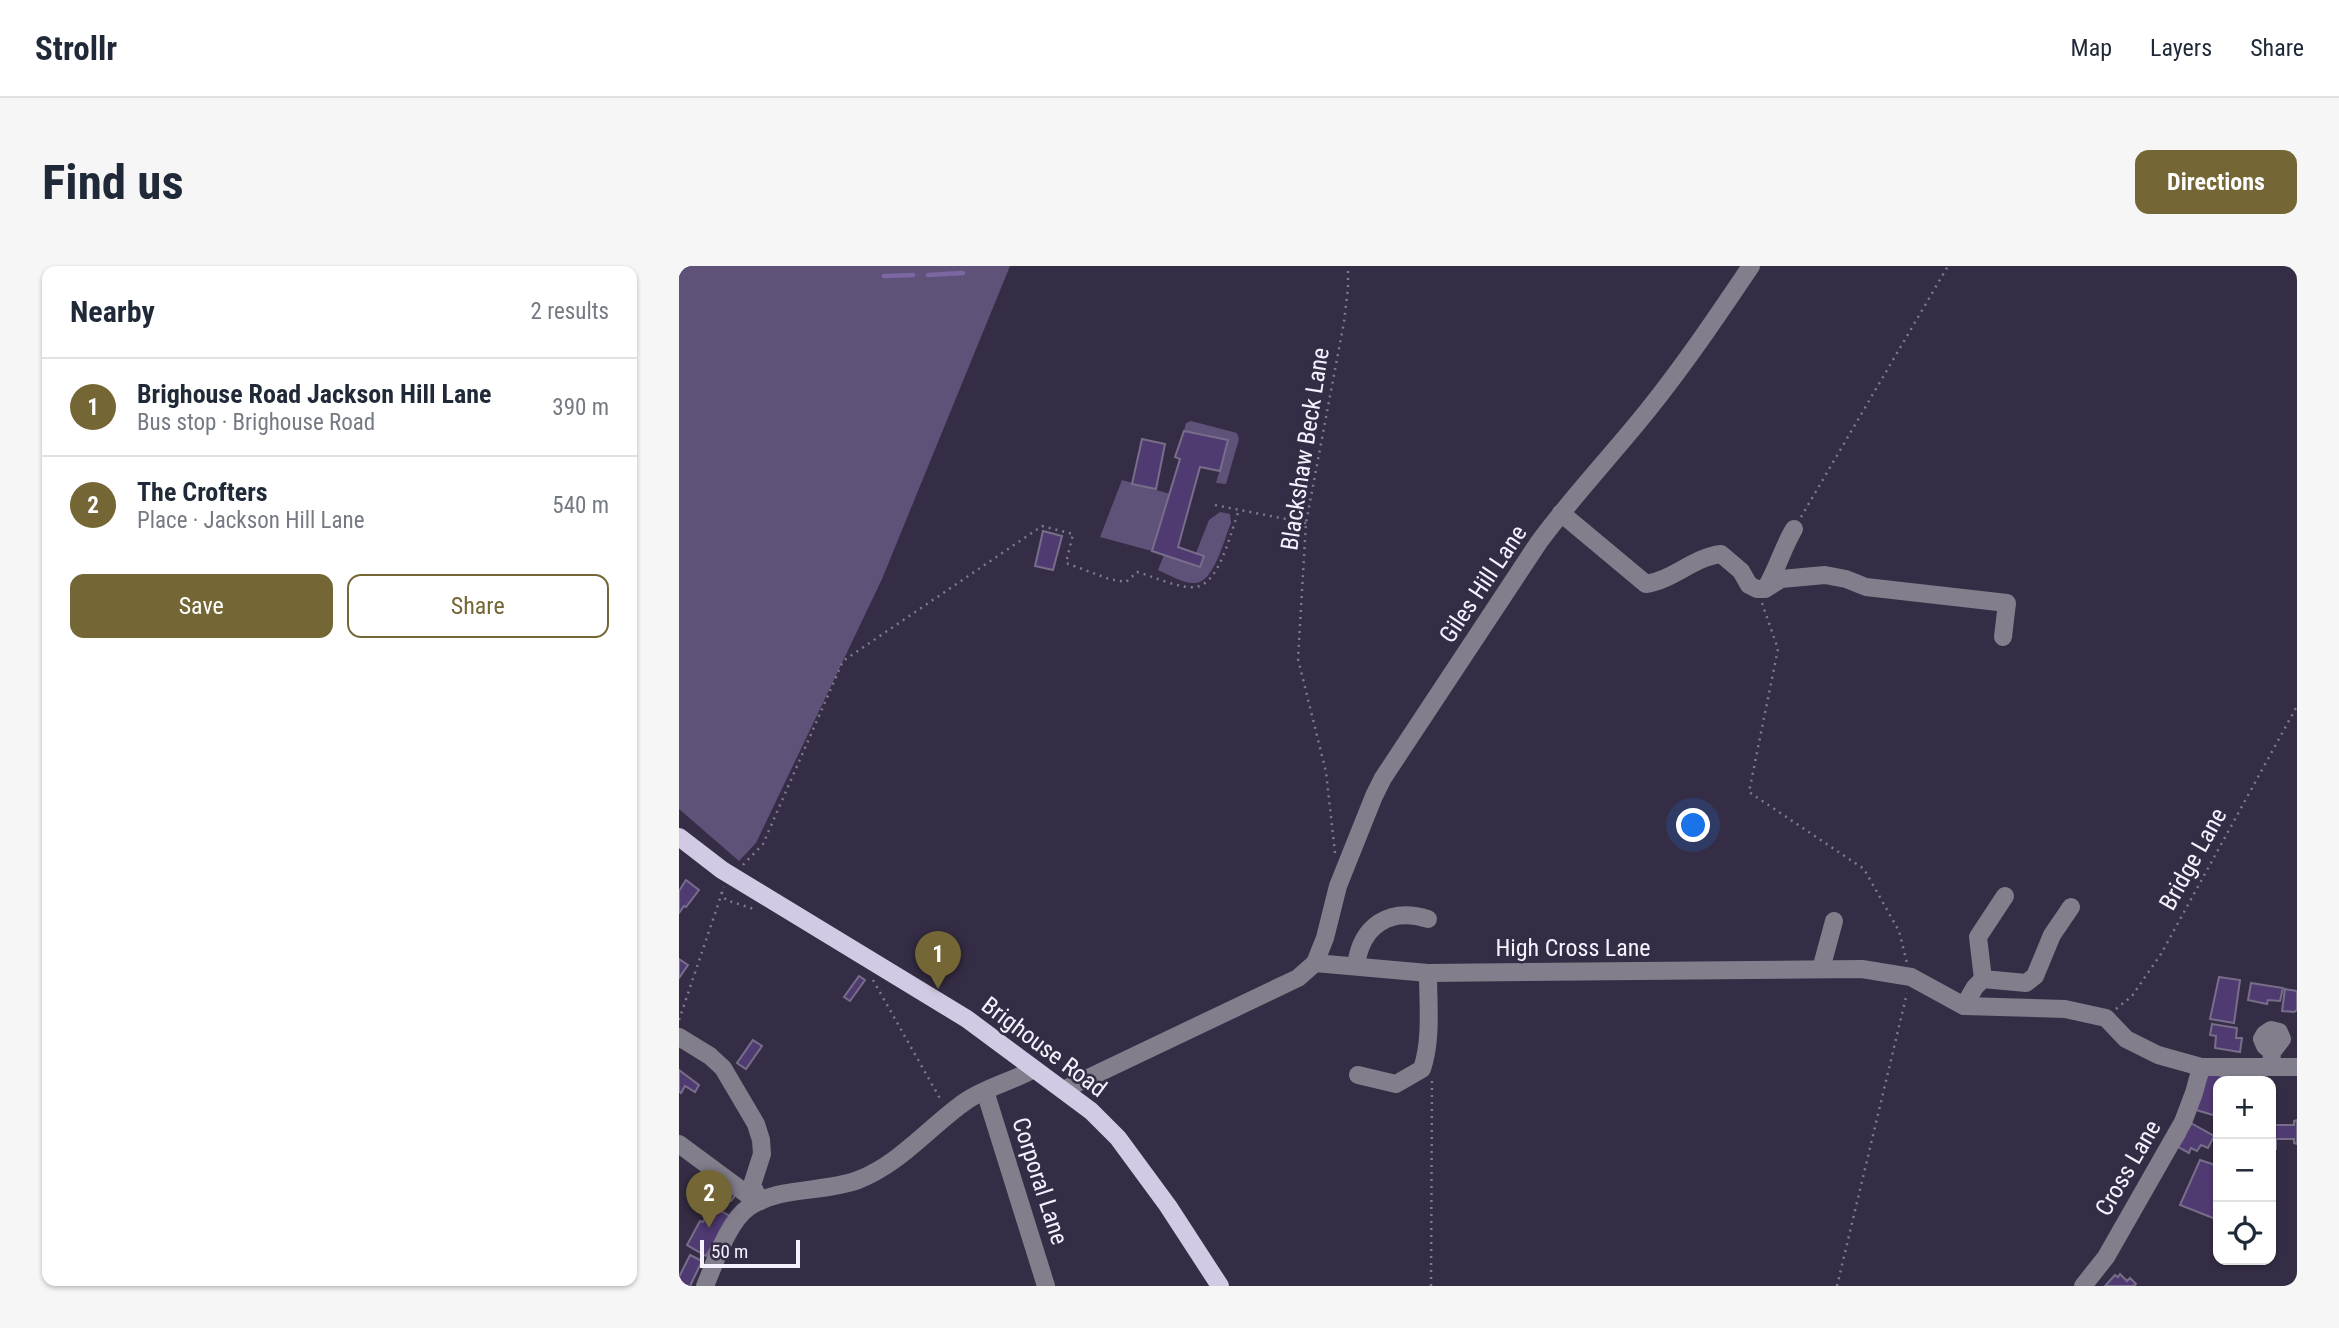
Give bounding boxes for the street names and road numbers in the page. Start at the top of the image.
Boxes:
street label: Blackshaw Beck Lane [1275,346,1335,552]
street label: Giles Hill Lane [1433,520,1533,648]
street label: Bridge Lane [2154,803,2232,915]
street label: High Cross Lane [1495,934,1651,962]
street label: Brighouse Road [976,991,1112,1103]
street label: Corporal Lane [1006,1114,1074,1248]
street label: Cross Lane [2089,1115,2167,1221]

